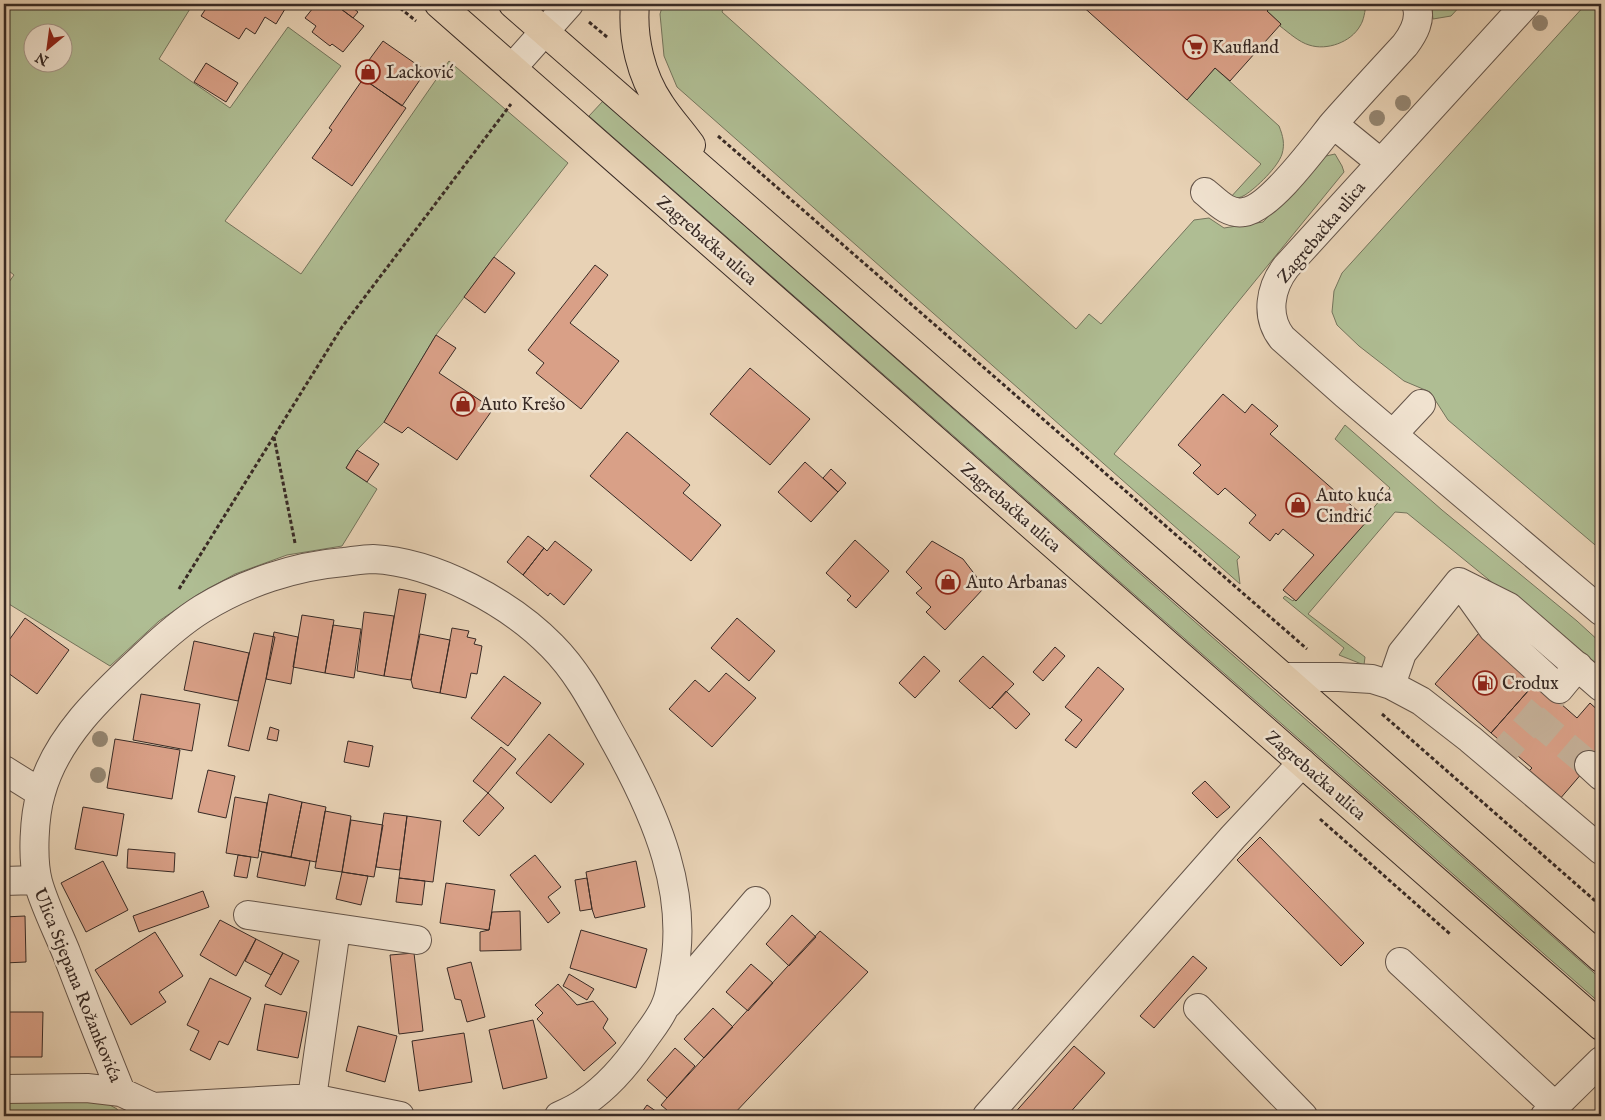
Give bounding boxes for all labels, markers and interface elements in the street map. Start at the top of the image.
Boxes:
north arrow [22,22,72,72]
supermarket icon: Kaufland [1182,34,1208,60]
place label: Kaufland [1212,37,1279,60]
text: N [33,48,53,70]
shop icon: Lacković [355,59,381,85]
place label: Lacković [386,62,454,85]
street label: Zagrebačka ulica [1273,177,1372,289]
street label: Zagrebačka ulica [651,191,761,291]
shop icon: Auto Krešo [450,391,476,417]
place label: Auto Krešo [479,394,565,417]
street label: Zagrebačka ulica [955,458,1065,558]
place label: Auto kuća Cindrić [1315,485,1392,529]
shop icon: Auto kuća Cindrić [1285,492,1311,518]
shop icon: Auto Arbanas [935,569,961,595]
place label: Auto Arbanas [965,572,1067,595]
fuel station icon: Crodux [1472,670,1498,696]
place label: Crodux [1502,673,1559,696]
street label: Zagrebačka ulica [1260,726,1370,826]
street label: Ulica Stjepana Rožankovića [27,885,126,1086]

